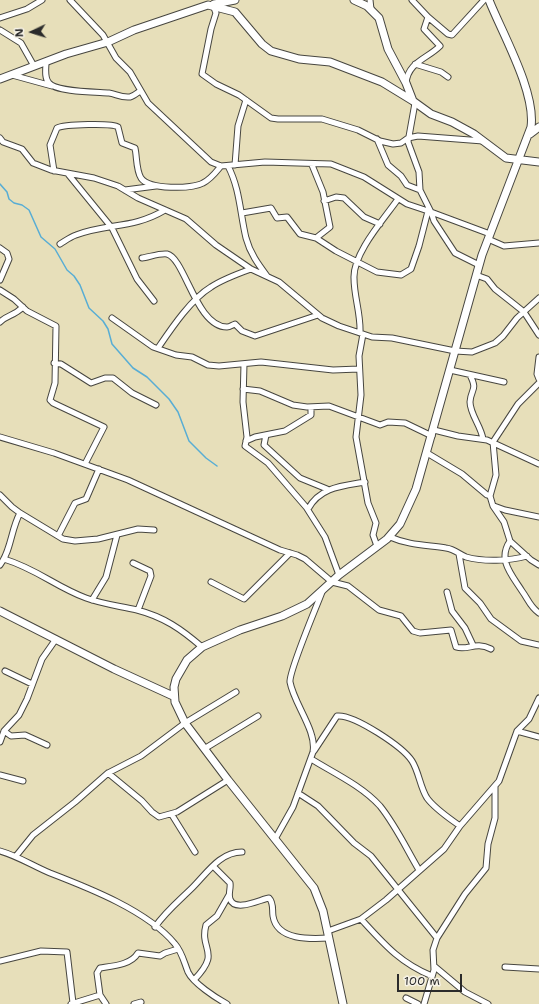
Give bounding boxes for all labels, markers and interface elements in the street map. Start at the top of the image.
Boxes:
north arrow [12,12,52,52]
text: N [12,28,27,38]
scale bar [399,966,464,992]
text: 100 m [404,973,440,989]

